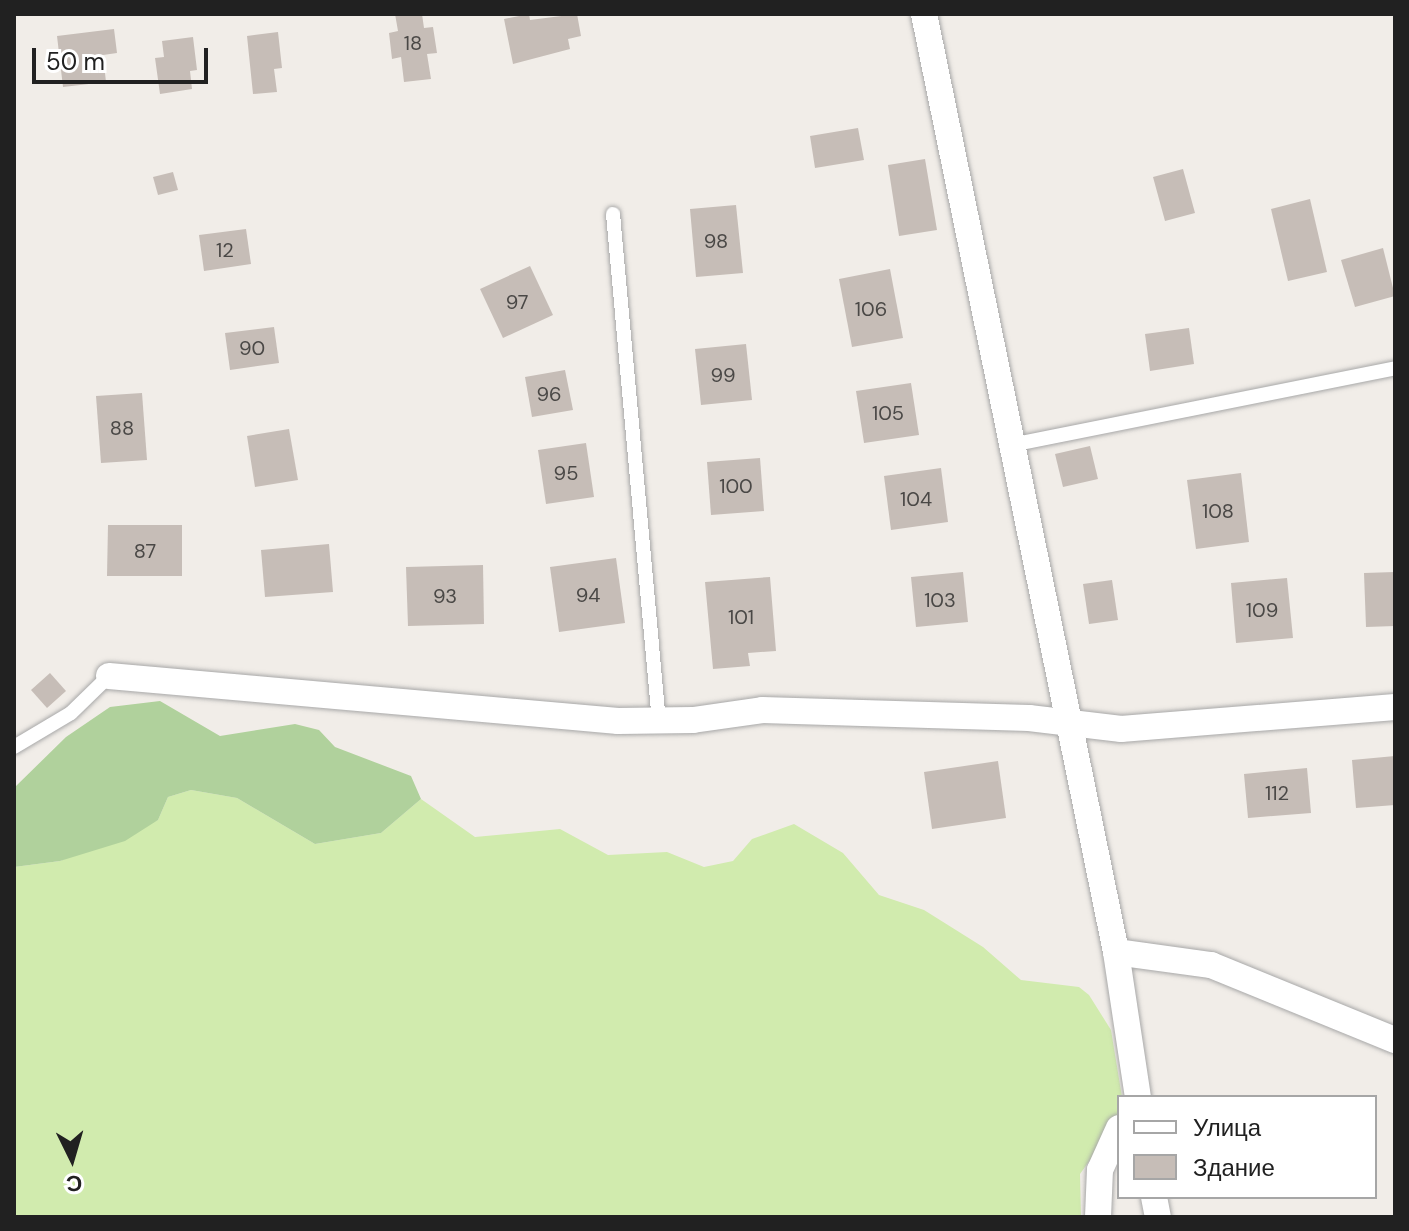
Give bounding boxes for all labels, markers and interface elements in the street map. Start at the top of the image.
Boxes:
house number: 18 [404,31,422,55]
scale bar [36,32,212,82]
text: 50 m [46,46,105,77]
house number: 98 [704,229,728,253]
house number: 12 [216,238,234,262]
house number: 97 [506,290,528,314]
house number: 106 [855,297,887,321]
house number: 90 [239,336,265,360]
house number: 99 [710,363,736,387]
house number: 96 [536,382,562,406]
house number: 105 [872,401,904,425]
house number: 88 [110,416,134,440]
house number: 95 [554,461,578,485]
house number: 100 [719,474,753,498]
house number: 104 [900,487,932,511]
house number: 108 [1202,499,1234,523]
house number: 87 [134,539,156,563]
house number: 94 [576,583,600,607]
house number: 93 [433,584,457,608]
house number: 103 [924,588,956,612]
house number: 109 [1246,598,1278,622]
house number: 101 [728,605,754,629]
house number: 112 [1265,781,1289,805]
legend [1117,1095,1377,1199]
text: Улица [1193,1112,1261,1143]
north arrow [32,1119,112,1199]
text: Здание [1193,1152,1275,1183]
text: С [65,1168,83,1199]

